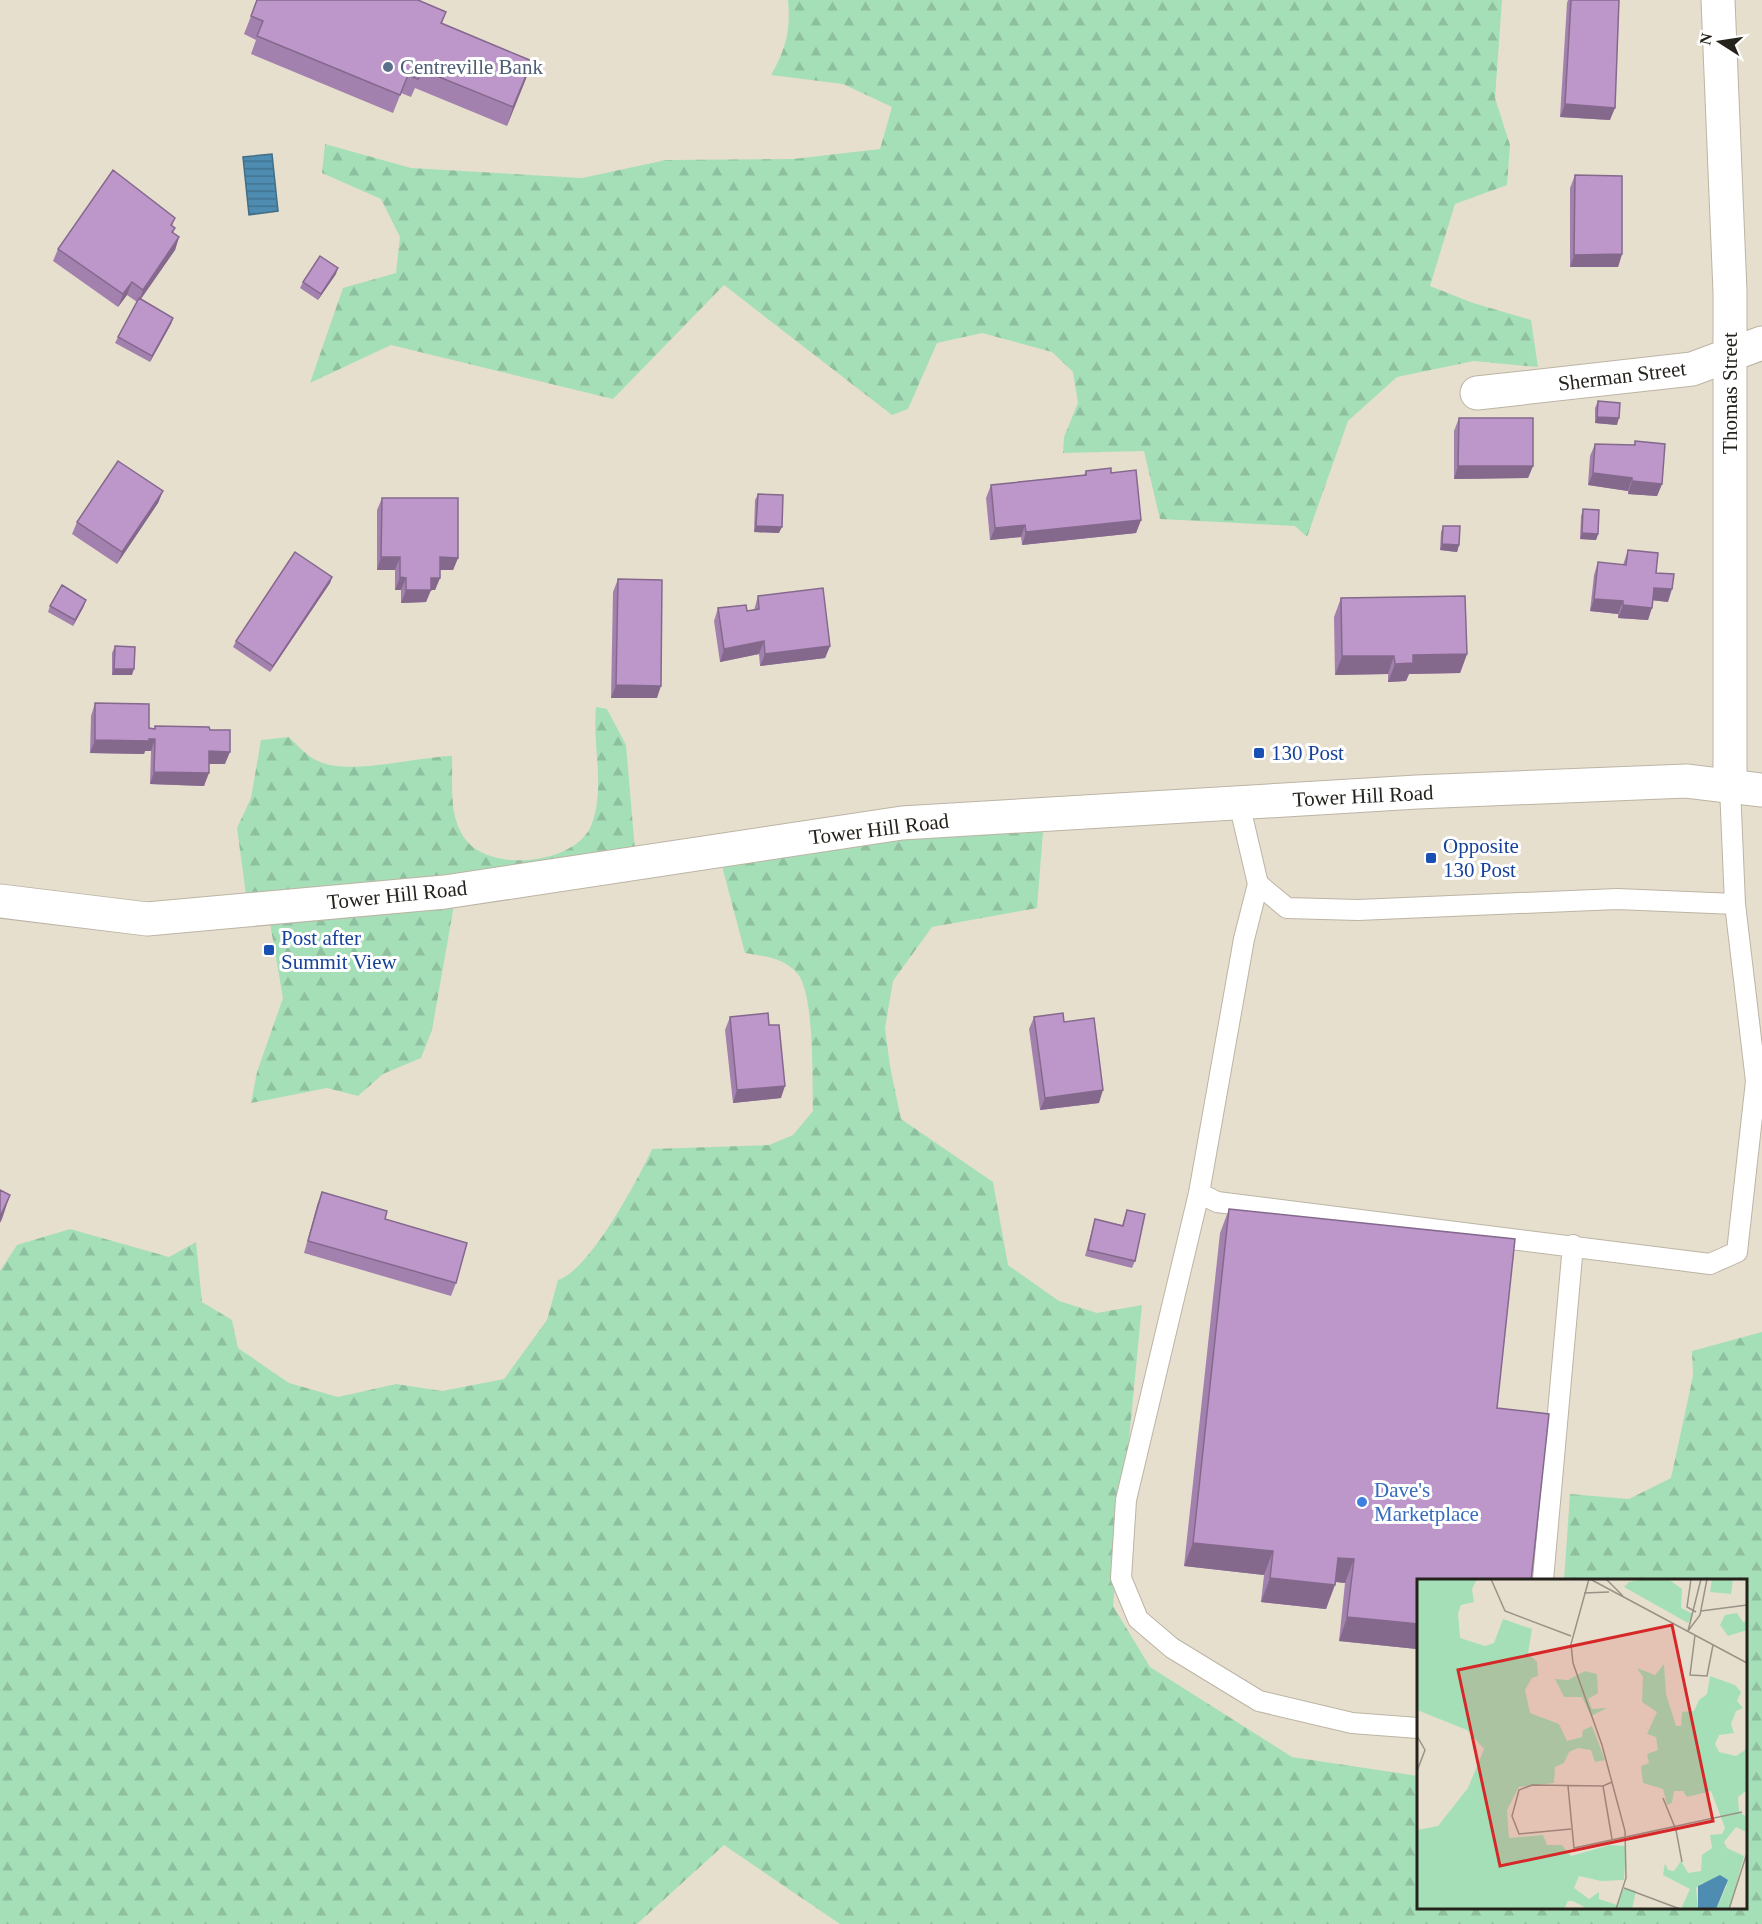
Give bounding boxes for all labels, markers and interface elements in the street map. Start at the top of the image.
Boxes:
north arrow [1690,12,1750,72]
text: N [1696,31,1715,46]
place label: Centreville Bank [400,55,543,79]
marker: Centreville Bank [381,60,395,74]
street label: Thomas Street [1718,332,1742,454]
street label: Sherman Street [1557,356,1688,396]
place label: 130 Post [1271,741,1344,765]
marker: 130 Post [1252,746,1266,760]
street label: Tower Hill Road [1292,780,1434,812]
street label: Tower Hill Road [808,808,951,849]
place label: Opposite 130 Post [1443,834,1519,882]
marker: Opposite 130 Post [1424,851,1438,865]
street label: Tower Hill Road [326,876,469,914]
place label: Post after Summit View [281,926,397,974]
marker: Post after Summit View [262,943,276,957]
place label: Dave's Marketplace [1374,1478,1479,1526]
marker: Dave's Marketplace [1355,1495,1369,1509]
inset map [1417,1579,1747,1909]

